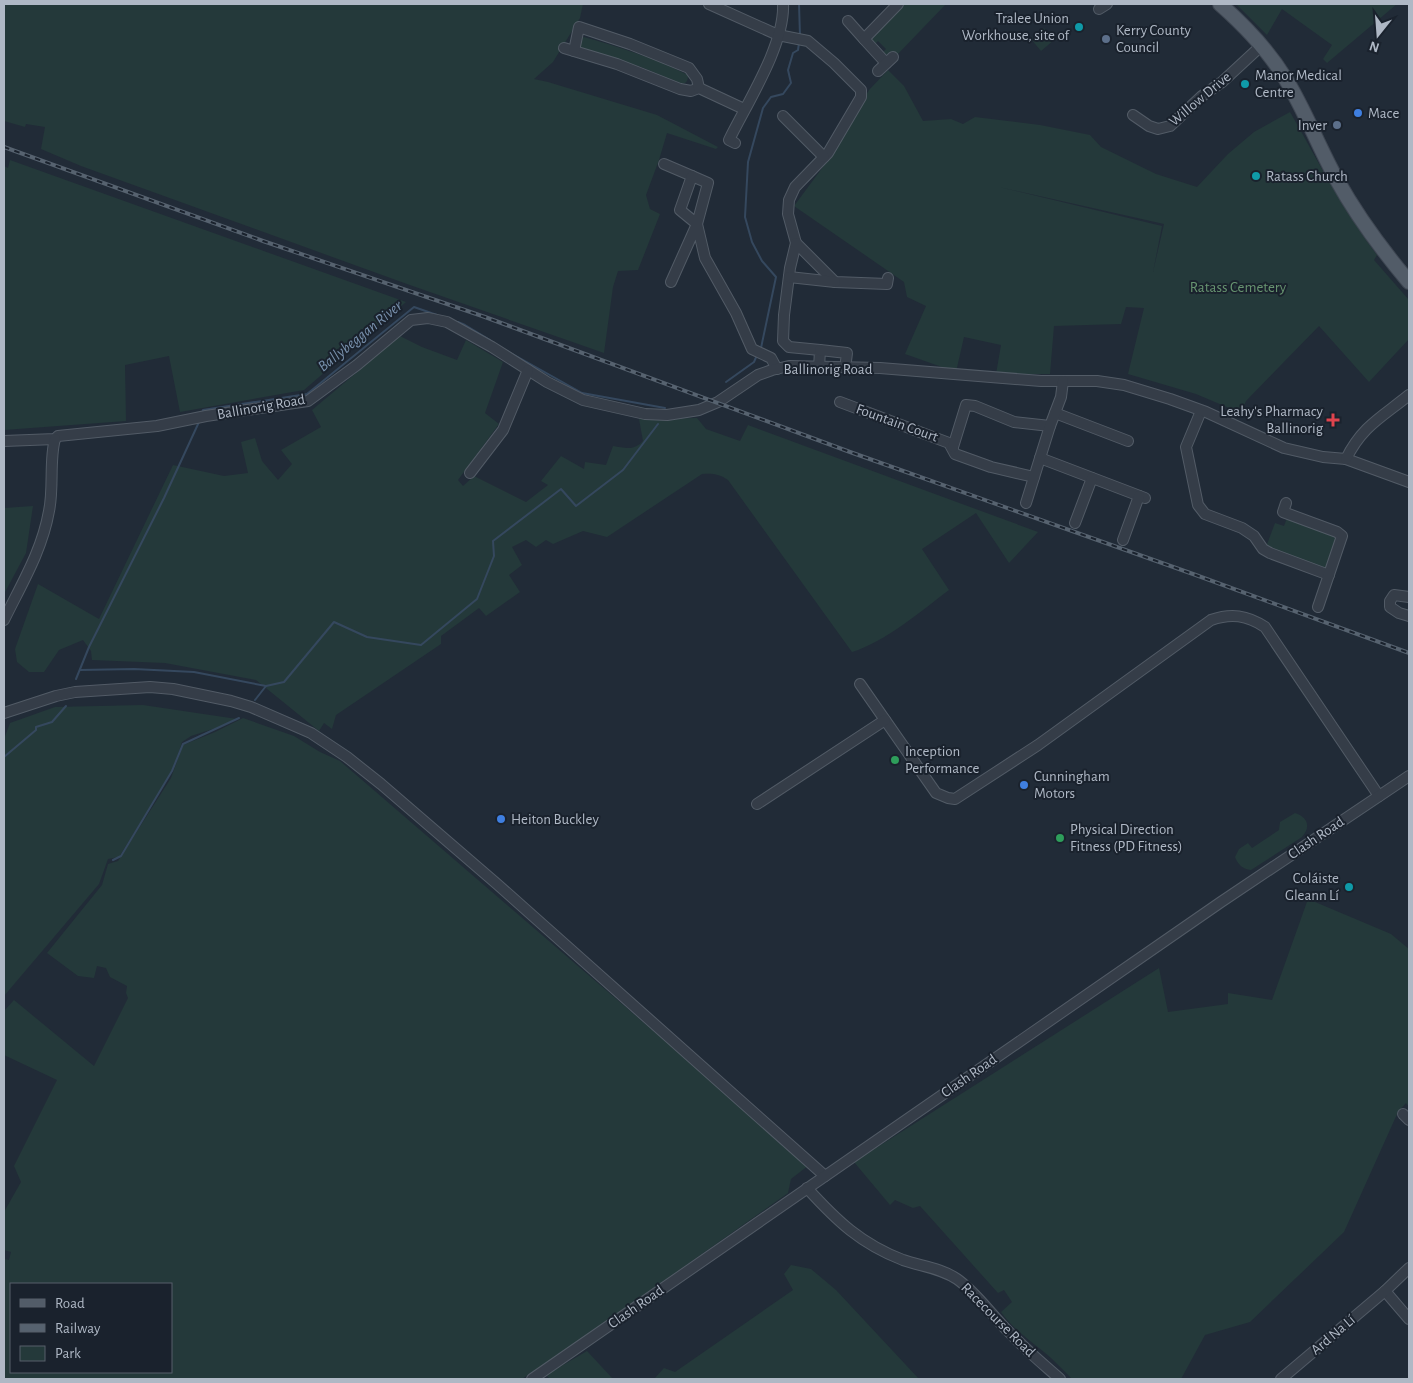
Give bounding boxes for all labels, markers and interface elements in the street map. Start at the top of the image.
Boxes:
north arrow [1353,10,1403,60]
place label: Tralee Union Workhouse, site of [962,11,1070,43]
marker: Tralee Union Workhouse, site of [1073,21,1085,33]
place label: Kerry County Council [1116,23,1191,55]
marker: Kerry County Council [1100,33,1112,45]
text: N [1368,38,1381,55]
place label: Manor Medical Centre [1255,68,1342,100]
street label: Willow Drive [1166,69,1234,129]
marker: Manor Medical Centre [1239,78,1251,90]
place label: Mace [1368,106,1399,121]
marker: Mace [1352,107,1364,119]
place label: Inver [1298,118,1327,133]
marker: Inver [1331,119,1343,131]
place label: Ratass Church [1266,169,1348,184]
marker: Ratass Church [1250,170,1262,182]
park label: Ratass Cemetery [1190,280,1287,295]
water label: Ballybeggan River [315,297,406,375]
street label: Ballinorig Road [783,362,873,377]
street label: Ballinorig Road [216,392,306,422]
street label: Fountain Court [854,401,940,445]
place label: Leahy's Pharmacy Ballinorig [1220,404,1324,436]
marker: Leahy's Pharmacy Ballinorig [1327,414,1339,426]
place label: Inception Performance [905,744,980,776]
marker: Inception Performance [889,754,901,766]
place label: Cunningham Motors [1034,769,1110,801]
marker: Cunningham Motors [1018,779,1030,791]
place label: Heiton Buckley [511,812,599,827]
marker: Heiton Buckley [495,813,507,825]
street label: Clash Road [1285,814,1347,862]
place label: Physical Direction Fitness (PD Fitness) [1070,822,1183,854]
marker: Physical Direction Fitness (PD Fitness) [1054,832,1066,844]
place label: Coláiste Gleann Lí [1285,871,1339,903]
marker: Coláiste Gleann Lí [1343,881,1355,893]
street label: Clash Road [938,1051,1000,1101]
street label: Racecourse Road [958,1280,1038,1360]
street label: Clash Road [605,1282,667,1332]
legend [10,1283,172,1373]
text: Road [55,1296,85,1311]
street label: Ard Na Lí [1308,1312,1358,1358]
text: Railway [55,1321,101,1336]
text: Park [55,1346,81,1361]

